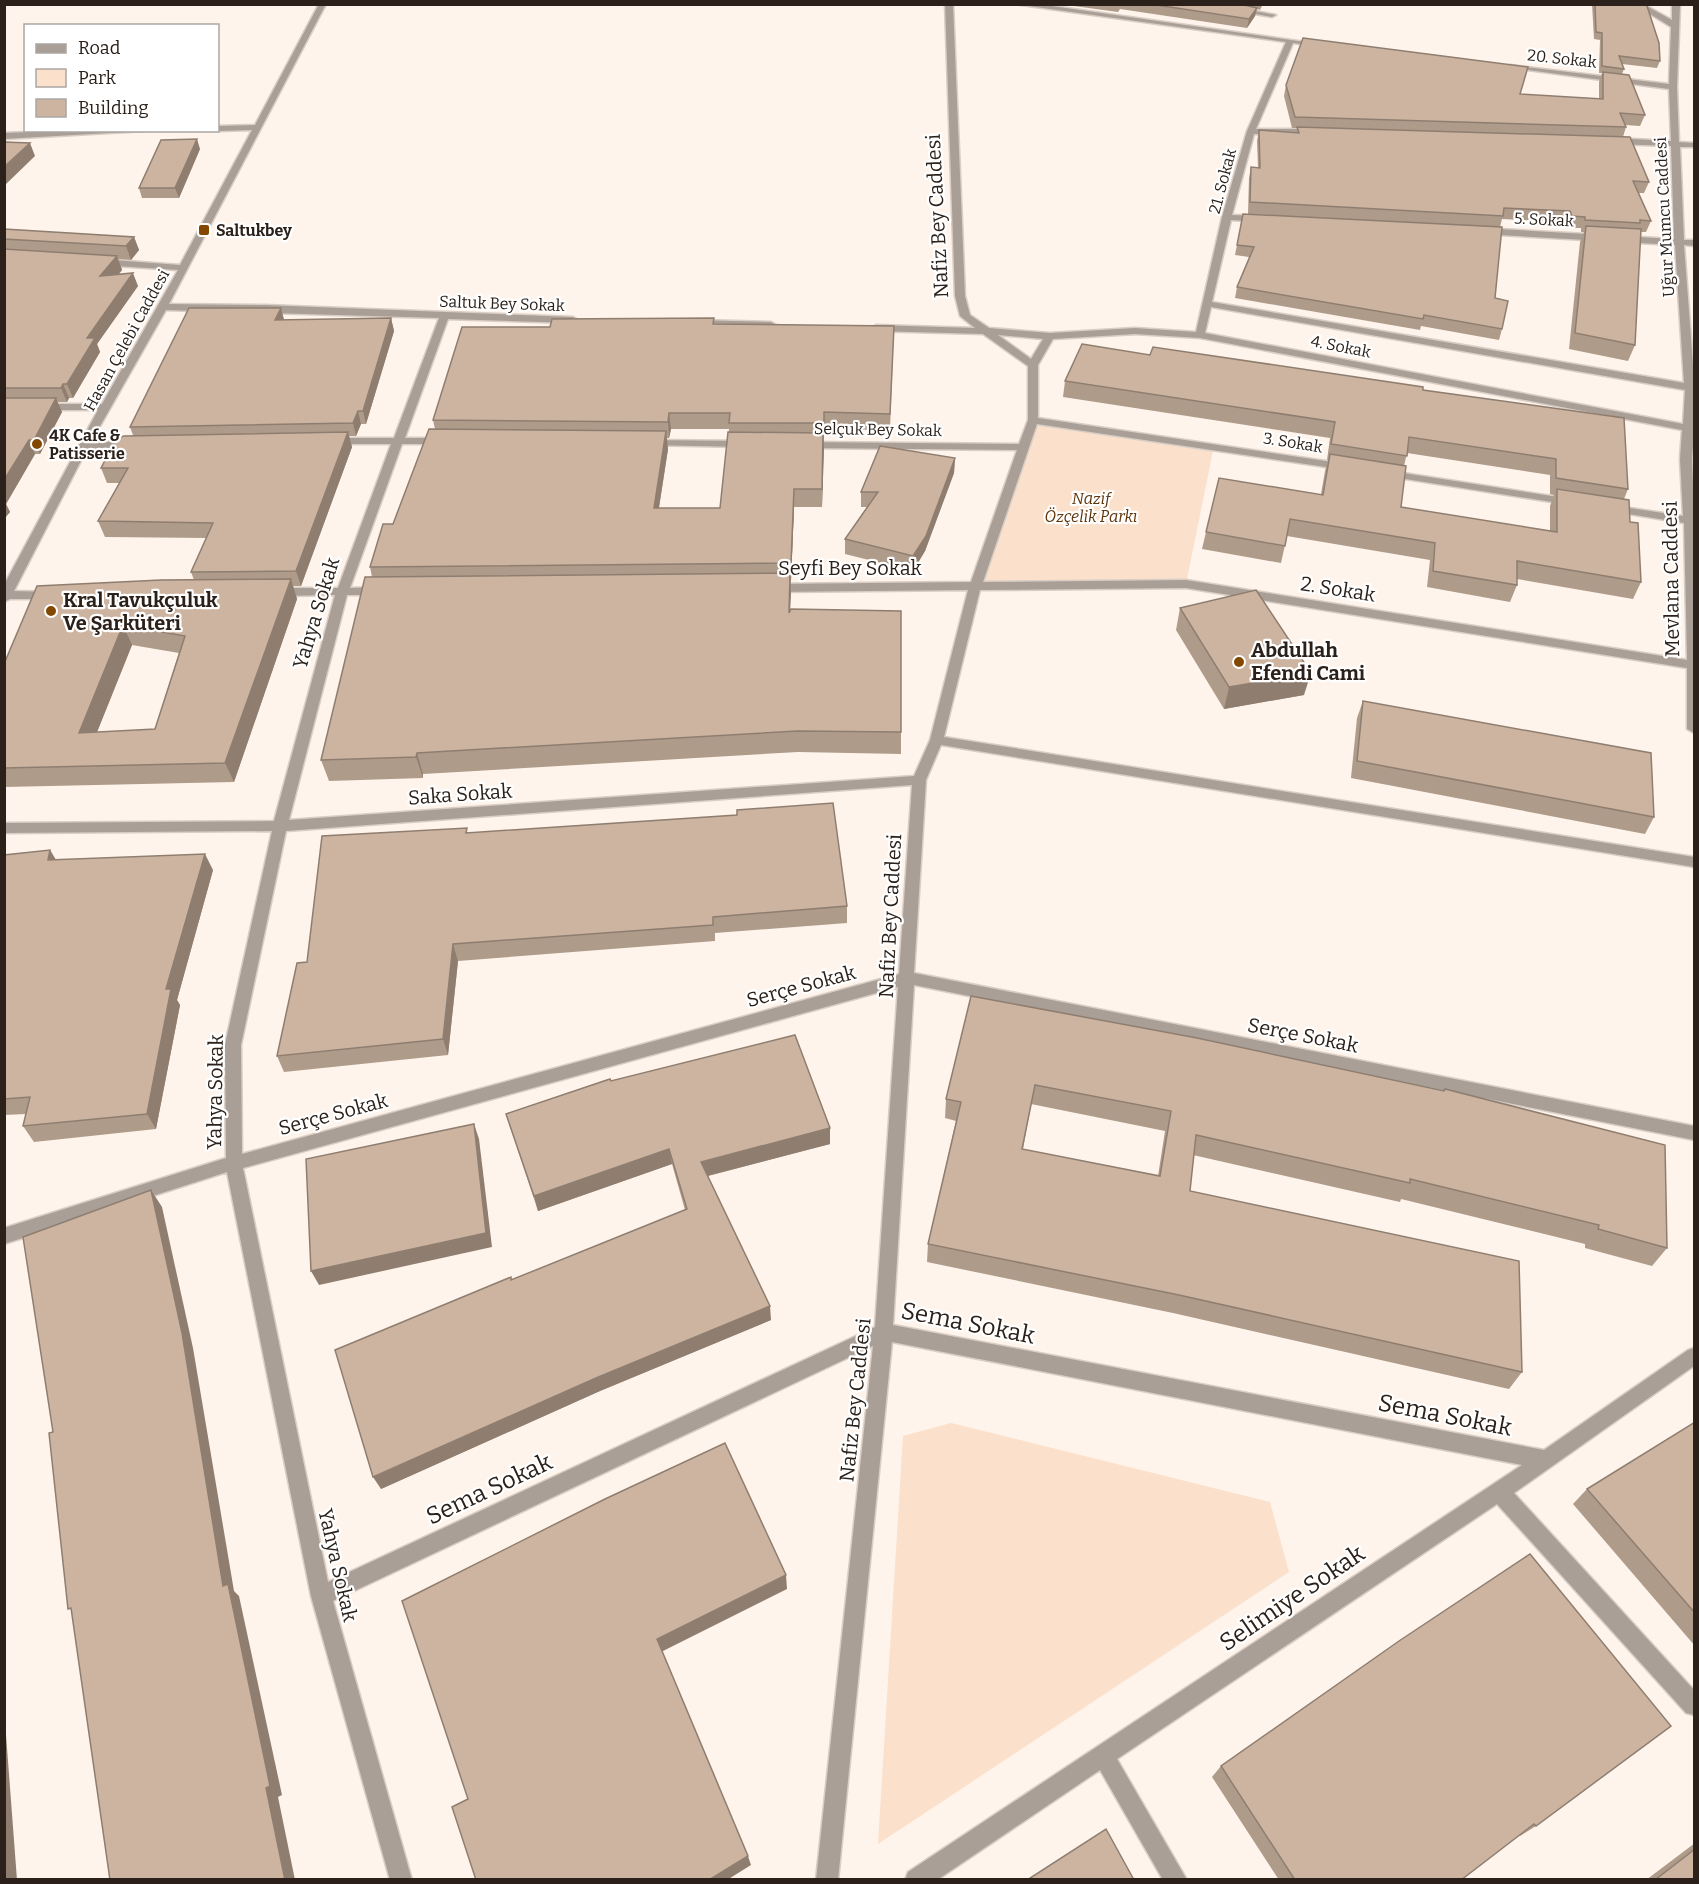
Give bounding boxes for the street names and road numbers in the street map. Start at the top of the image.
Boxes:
street label: 20. Sokak [1526,45,1598,72]
street label: Nafiz Bey Caddesi [921,133,953,299]
street label: Uğur Mumcu Caddesi [1651,136,1678,297]
street label: 21. Sokak [1205,146,1240,216]
street label: 5. Sokak [1514,208,1574,231]
street label: Hasan Çelebi Caddesi [80,266,173,414]
street label: Saltuk Bey Sokak [439,292,565,315]
street label: 4. Sokak [1309,331,1373,362]
street label: Selçuk Bey Sokak [814,419,942,440]
street label: 3. Sokak [1262,428,1324,457]
street label: Mevlana Caddesi [1658,501,1684,657]
street label: Yahya Sokak [288,554,345,672]
street label: Seyfi Bey Sokak [778,556,923,580]
street label: 2. Sokak [1299,571,1378,607]
street label: Saka Sokak [407,778,514,810]
street label: Nafiz Bey Caddesi [874,833,906,999]
street label: Serçe Sokak [744,960,859,1012]
street label: Serçe Sokak [1246,1013,1361,1058]
street label: Yahya Sokak [202,1034,228,1150]
street label: Serçe Sokak [276,1088,391,1140]
street label: Sema Sokak [899,1296,1038,1350]
street label: Nafiz Bey Caddesi [834,1317,876,1483]
street label: Sema Sokak [1376,1388,1515,1442]
street label: Sema Sokak [422,1447,557,1530]
street label: Yahya Sokak [313,1506,363,1624]
street label: Selimiye Sokak [1214,1539,1370,1657]

